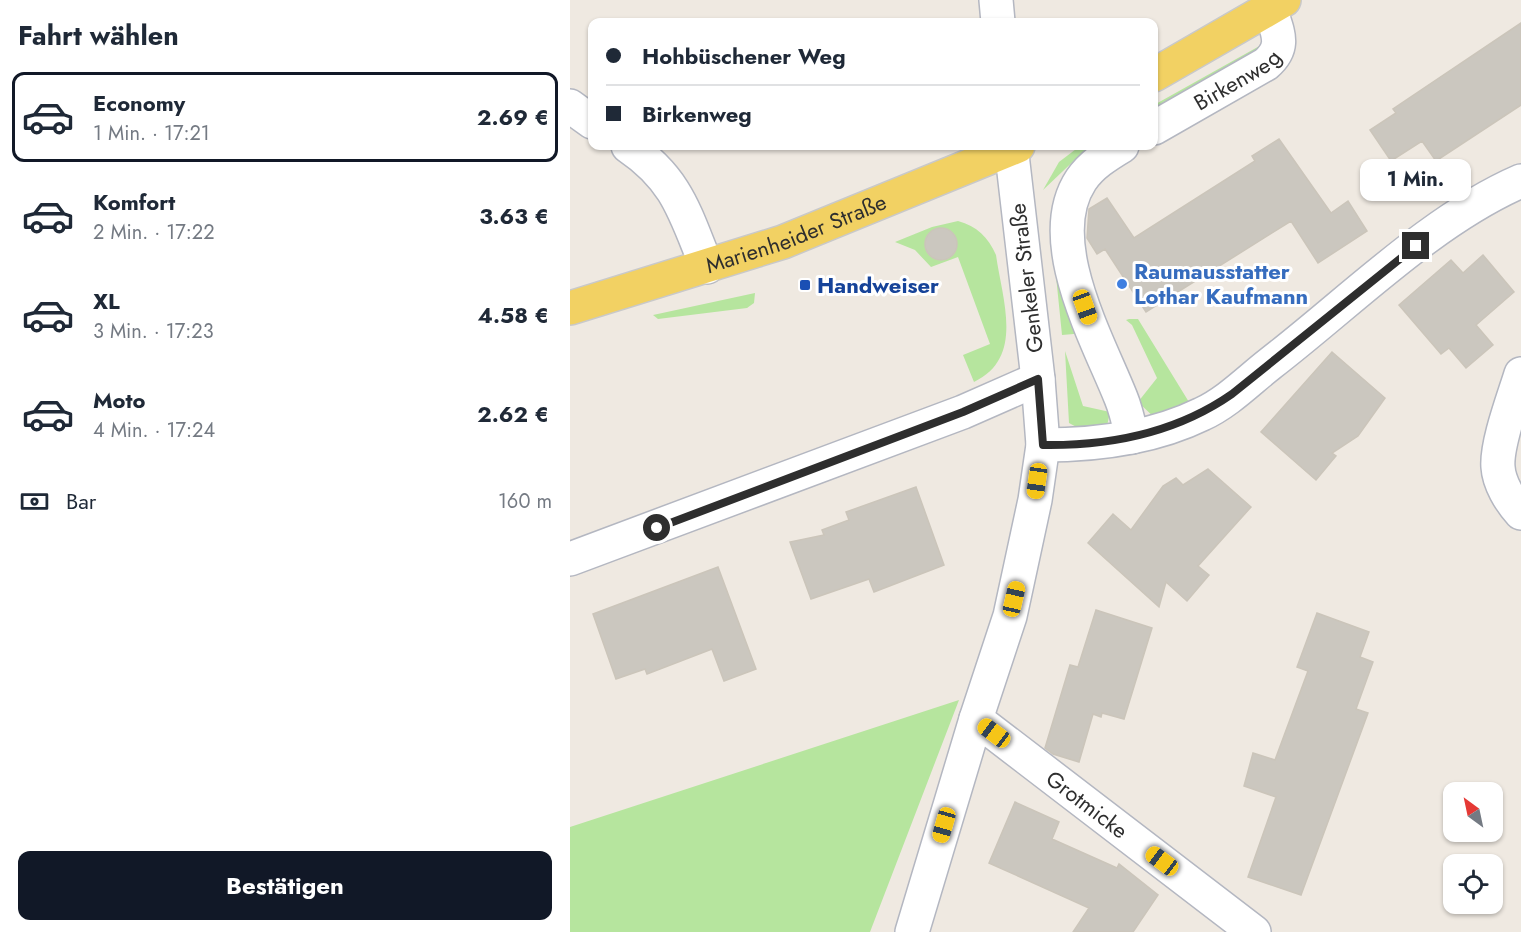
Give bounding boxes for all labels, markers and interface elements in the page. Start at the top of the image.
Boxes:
text: Fahrt wählen [18,16,179,55]
text: Hohbüschener Weg [642,40,846,72]
street label: Birkenweg [1188,43,1289,118]
text: Economy [93,87,185,119]
icon: car [21,90,75,144]
text: Birkenweg [642,98,752,130]
text: 2.69 € [477,101,549,133]
text: 1 Min. · 17:21 [93,119,210,148]
callout: 1 Min. [1360,159,1472,201]
text: 1 Min. [1387,165,1444,194]
street label: Marienheider Straße [702,185,891,281]
text: Komfort [93,186,175,218]
icon: car [21,189,75,243]
text: 3.63 € [479,200,549,232]
street label: Genkeler Straße [1001,201,1051,355]
text: 2 Min. · 17:22 [93,218,215,247]
route end [1402,232,1429,259]
place label: Raumausstatter Lothar Kaufmann [1134,255,1308,312]
place label: Handweiser [817,269,939,301]
marker: Raumausstatter Lothar Kaufmann [1115,277,1129,291]
marker: Handweiser [798,278,812,292]
text: XL [93,285,120,317]
car [1070,287,1100,327]
icon: car [21,288,75,342]
text: 4.58 € [478,299,549,331]
text: 3 Min. · 17:23 [93,317,214,346]
text: Moto [93,384,146,416]
icon: car [21,387,75,441]
text: 2.62 € [477,398,549,430]
text: 4 Min. · 17:24 [93,416,215,445]
car [1026,462,1048,500]
icon: cash [18,485,51,518]
text: Bar [66,485,96,517]
text: 160 m [498,487,552,516]
route start [643,514,670,541]
car [1001,579,1027,619]
car [974,715,1014,751]
street label: Grotmicke [1039,762,1135,846]
north arrow [1443,782,1503,842]
map controls [1443,782,1503,914]
car [930,805,958,845]
car [1142,843,1182,879]
button: Bestätigen [18,851,552,920]
button: locate [1443,854,1503,914]

